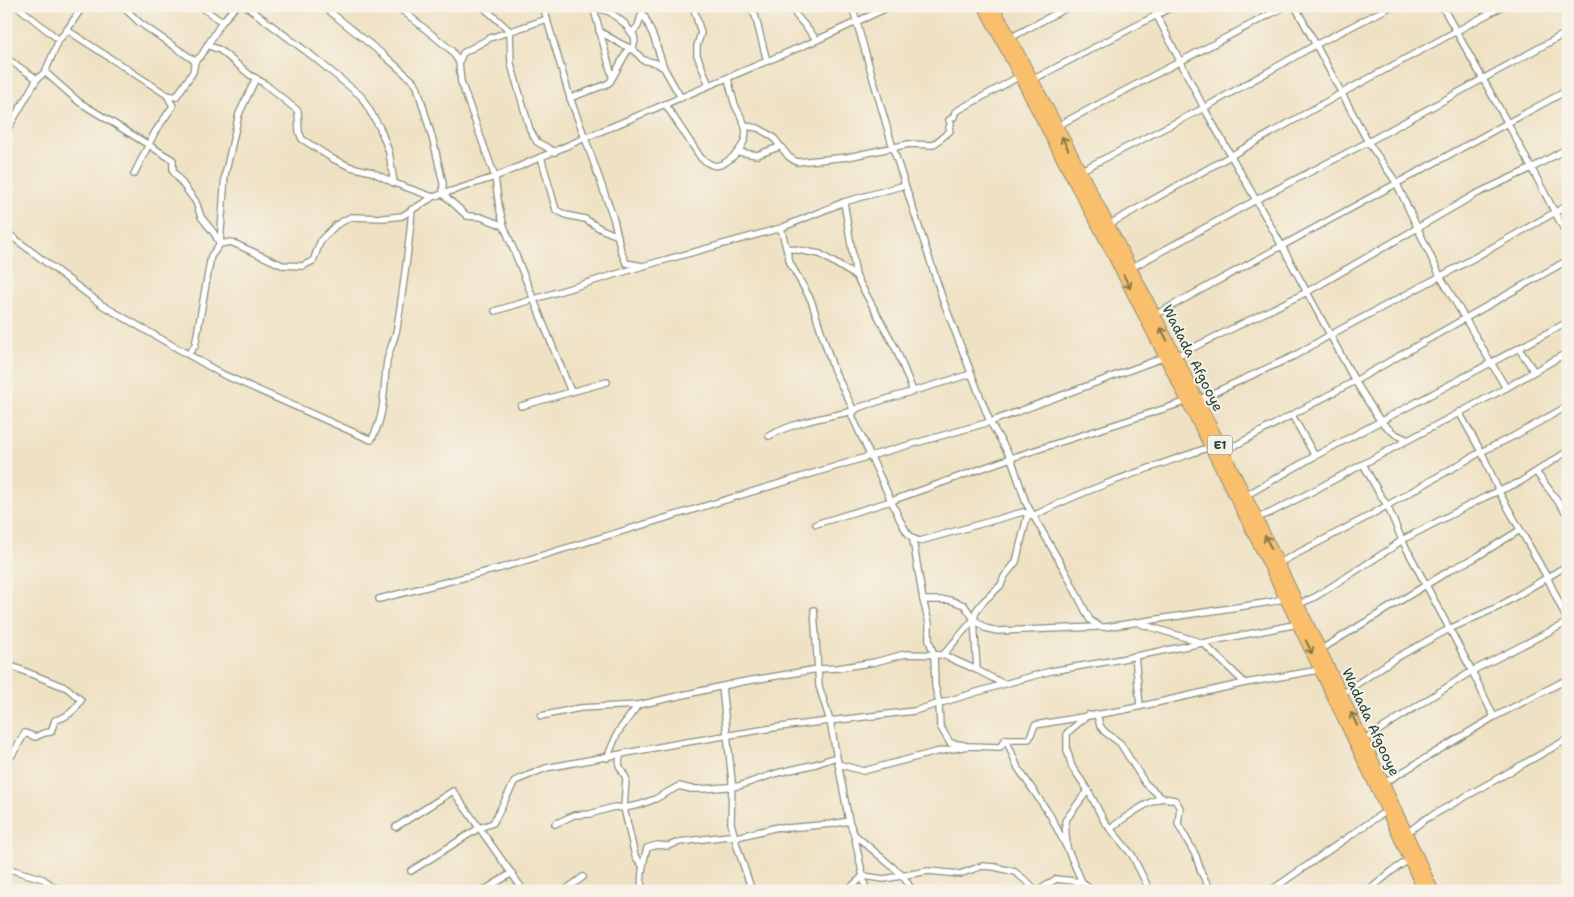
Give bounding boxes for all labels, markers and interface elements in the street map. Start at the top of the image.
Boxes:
one-way arrow [1060,136,1070,151]
one-way arrow [1122,275,1132,290]
street label: Wadada Afgooye [1158,302,1228,414]
one-way arrow [1159,326,1169,341]
road number: E1 [1208,436,1232,454]
one-way arrow [1263,534,1273,549]
one-way arrow [1304,639,1314,654]
street label: Wadada Afgooye [1338,665,1404,779]
one-way arrow [1349,712,1359,727]

